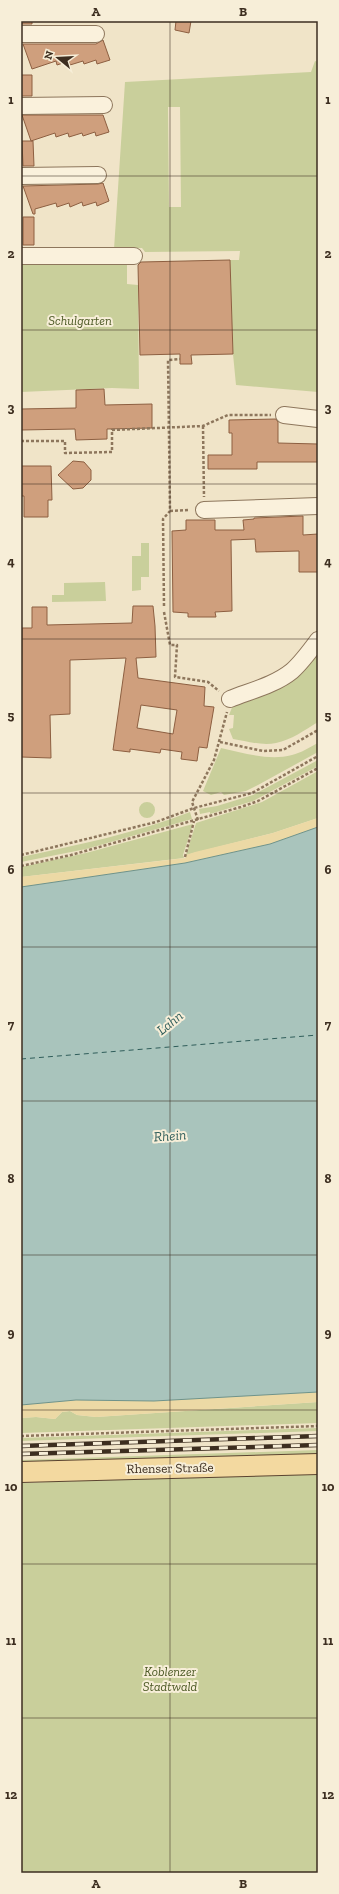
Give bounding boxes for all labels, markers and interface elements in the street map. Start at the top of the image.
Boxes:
text: A [92,4,101,19]
text: B [239,4,247,19]
north arrow [38,38,78,78]
text: N [41,48,57,61]
text: 1 [8,92,14,107]
text: 1 [325,92,331,107]
text: 2 [8,246,15,261]
text: 2 [325,246,332,261]
park label: Schulgarten [48,313,112,328]
text: 3 [8,400,15,415]
text: 3 [325,400,332,415]
text: 4 [7,554,15,569]
text: 4 [324,554,332,569]
text: 5 [8,708,15,723]
text: 5 [325,708,332,723]
text: 6 [8,862,15,877]
text: 6 [325,862,332,877]
water label: Lahn [153,1007,187,1039]
text: 7 [8,1017,15,1032]
text: 7 [325,1017,332,1032]
water label: Rhein [153,1126,187,1146]
text: 8 [7,1171,15,1186]
text: 8 [324,1171,332,1186]
text: 9 [8,1325,15,1340]
text: 9 [325,1325,332,1340]
street label: Rhenser Straße [126,1460,214,1476]
text: 10 [5,1479,18,1494]
text: 10 [322,1479,335,1494]
text: 11 [6,1633,17,1648]
text: 11 [323,1633,334,1648]
park label: Koblenzer Stadtwald [143,1664,198,1694]
text: 12 [5,1787,17,1802]
text: 12 [322,1787,334,1802]
text: A [92,1876,101,1891]
text: B [239,1876,247,1891]

